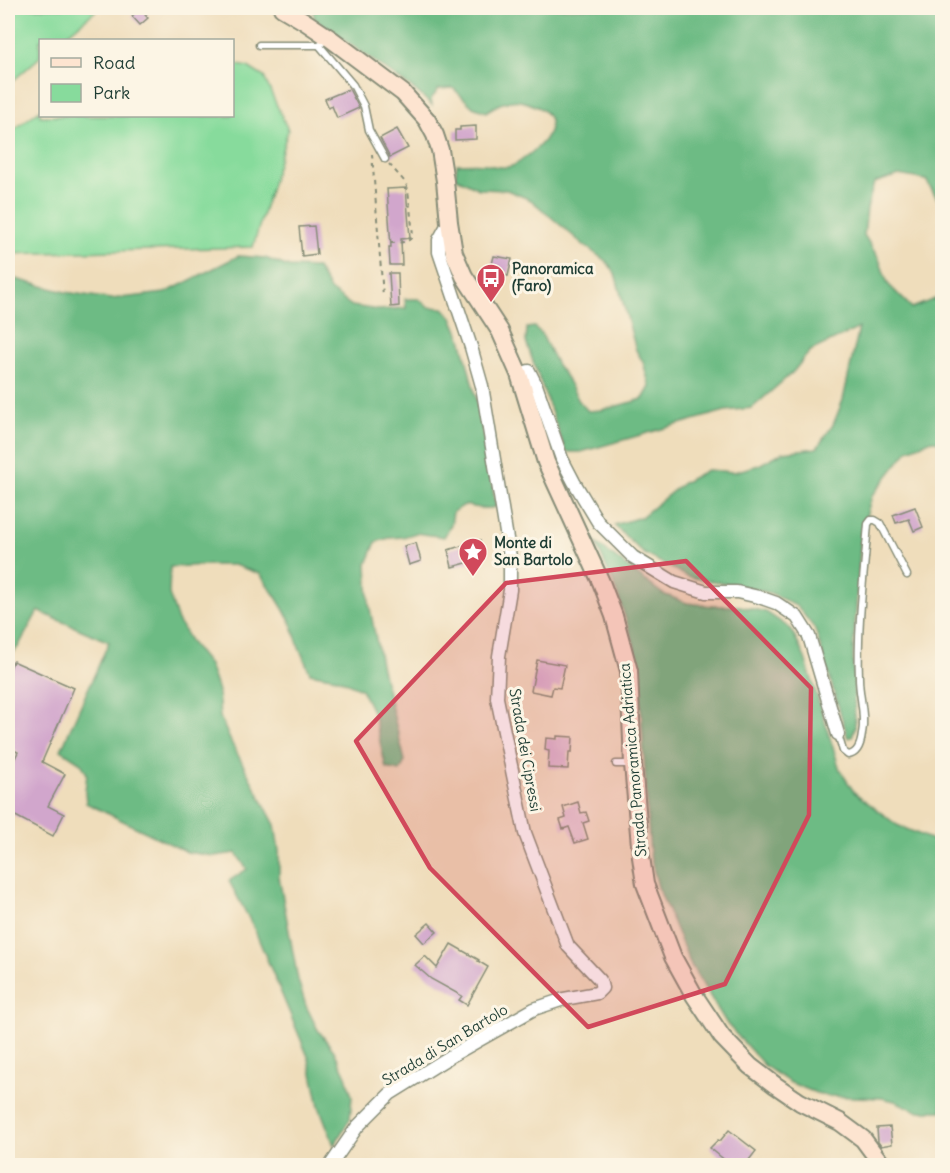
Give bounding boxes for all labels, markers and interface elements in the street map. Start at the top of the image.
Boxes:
legend [39,39,234,117]
text: Road [93,51,136,74]
text: Park [93,81,130,104]
place label: Panoramica (Faro) [512,259,594,296]
bus stop icon: Panoramica (Faro) [475,262,507,304]
place label: Monte di San Bartolo [494,533,574,569]
place icon: Monte di San Bartolo [457,536,489,578]
street label: Strada Panoramica Adriatica [615,662,650,858]
street label: Strada dei Cipressi [505,687,546,813]
street label: Strada di San Bartolo [378,1000,511,1090]

